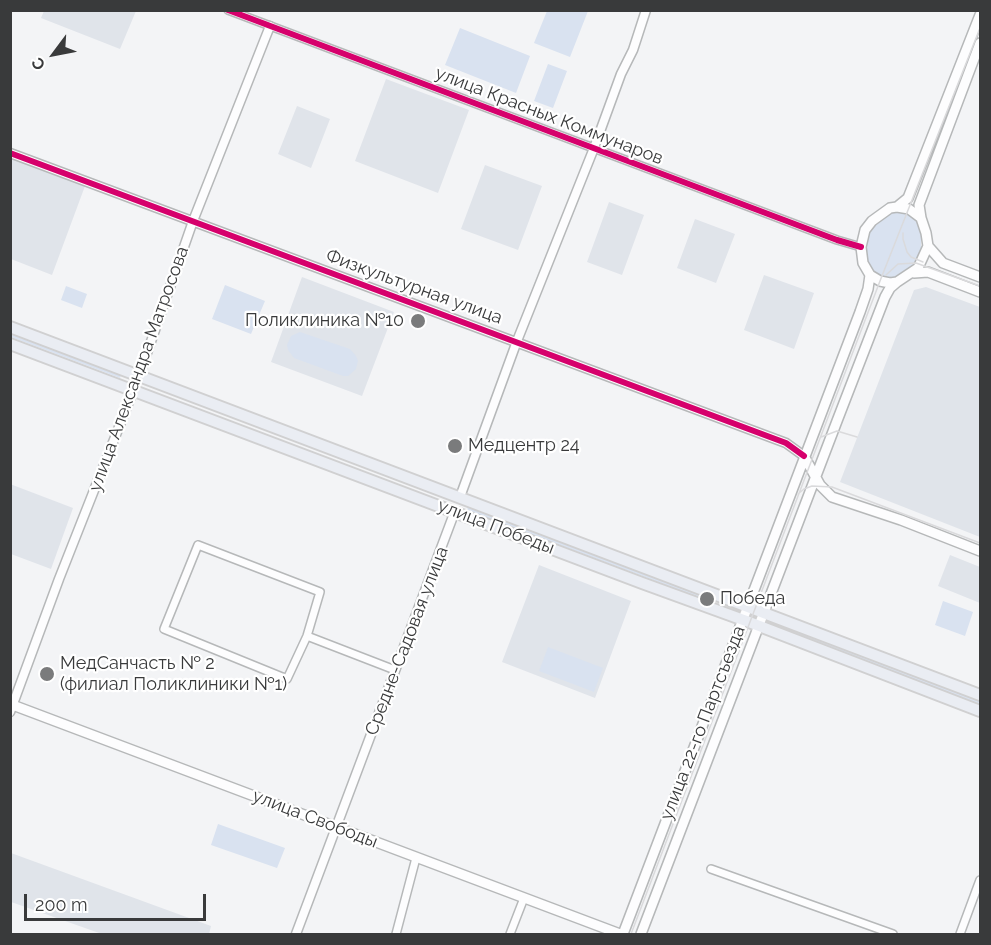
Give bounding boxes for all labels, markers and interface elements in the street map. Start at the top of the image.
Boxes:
north arrow [24,24,84,84]
text: С [27,54,49,74]
street label: улица Красных Коммунаров [432,62,666,170]
street label: улица Александра Матросова [85,244,193,494]
street label: Физкультурная улица [323,245,505,329]
place label: Поликлиника №10 [245,310,404,332]
marker: Поликлиника №10 [409,312,427,330]
place label: Медцентр 24 [468,435,580,457]
marker: Медцентр 24 [446,437,464,455]
street label: улица Победы [435,495,557,559]
street label: Средне-Садовая улица [361,543,453,739]
place label: Победа [720,588,785,610]
marker: Победа [698,590,716,608]
street label: улица 22-го Партсъезда [656,623,750,823]
place label: МедСанчасть № 2 (филиал Поликлиники №1) [60,653,287,696]
marker: МедСанчасть № 2 (филиал Поликлиники №1) [38,665,56,683]
street label: улица Свободы [249,785,381,853]
scale bar [27,882,208,920]
text: 200 m [35,894,88,915]

